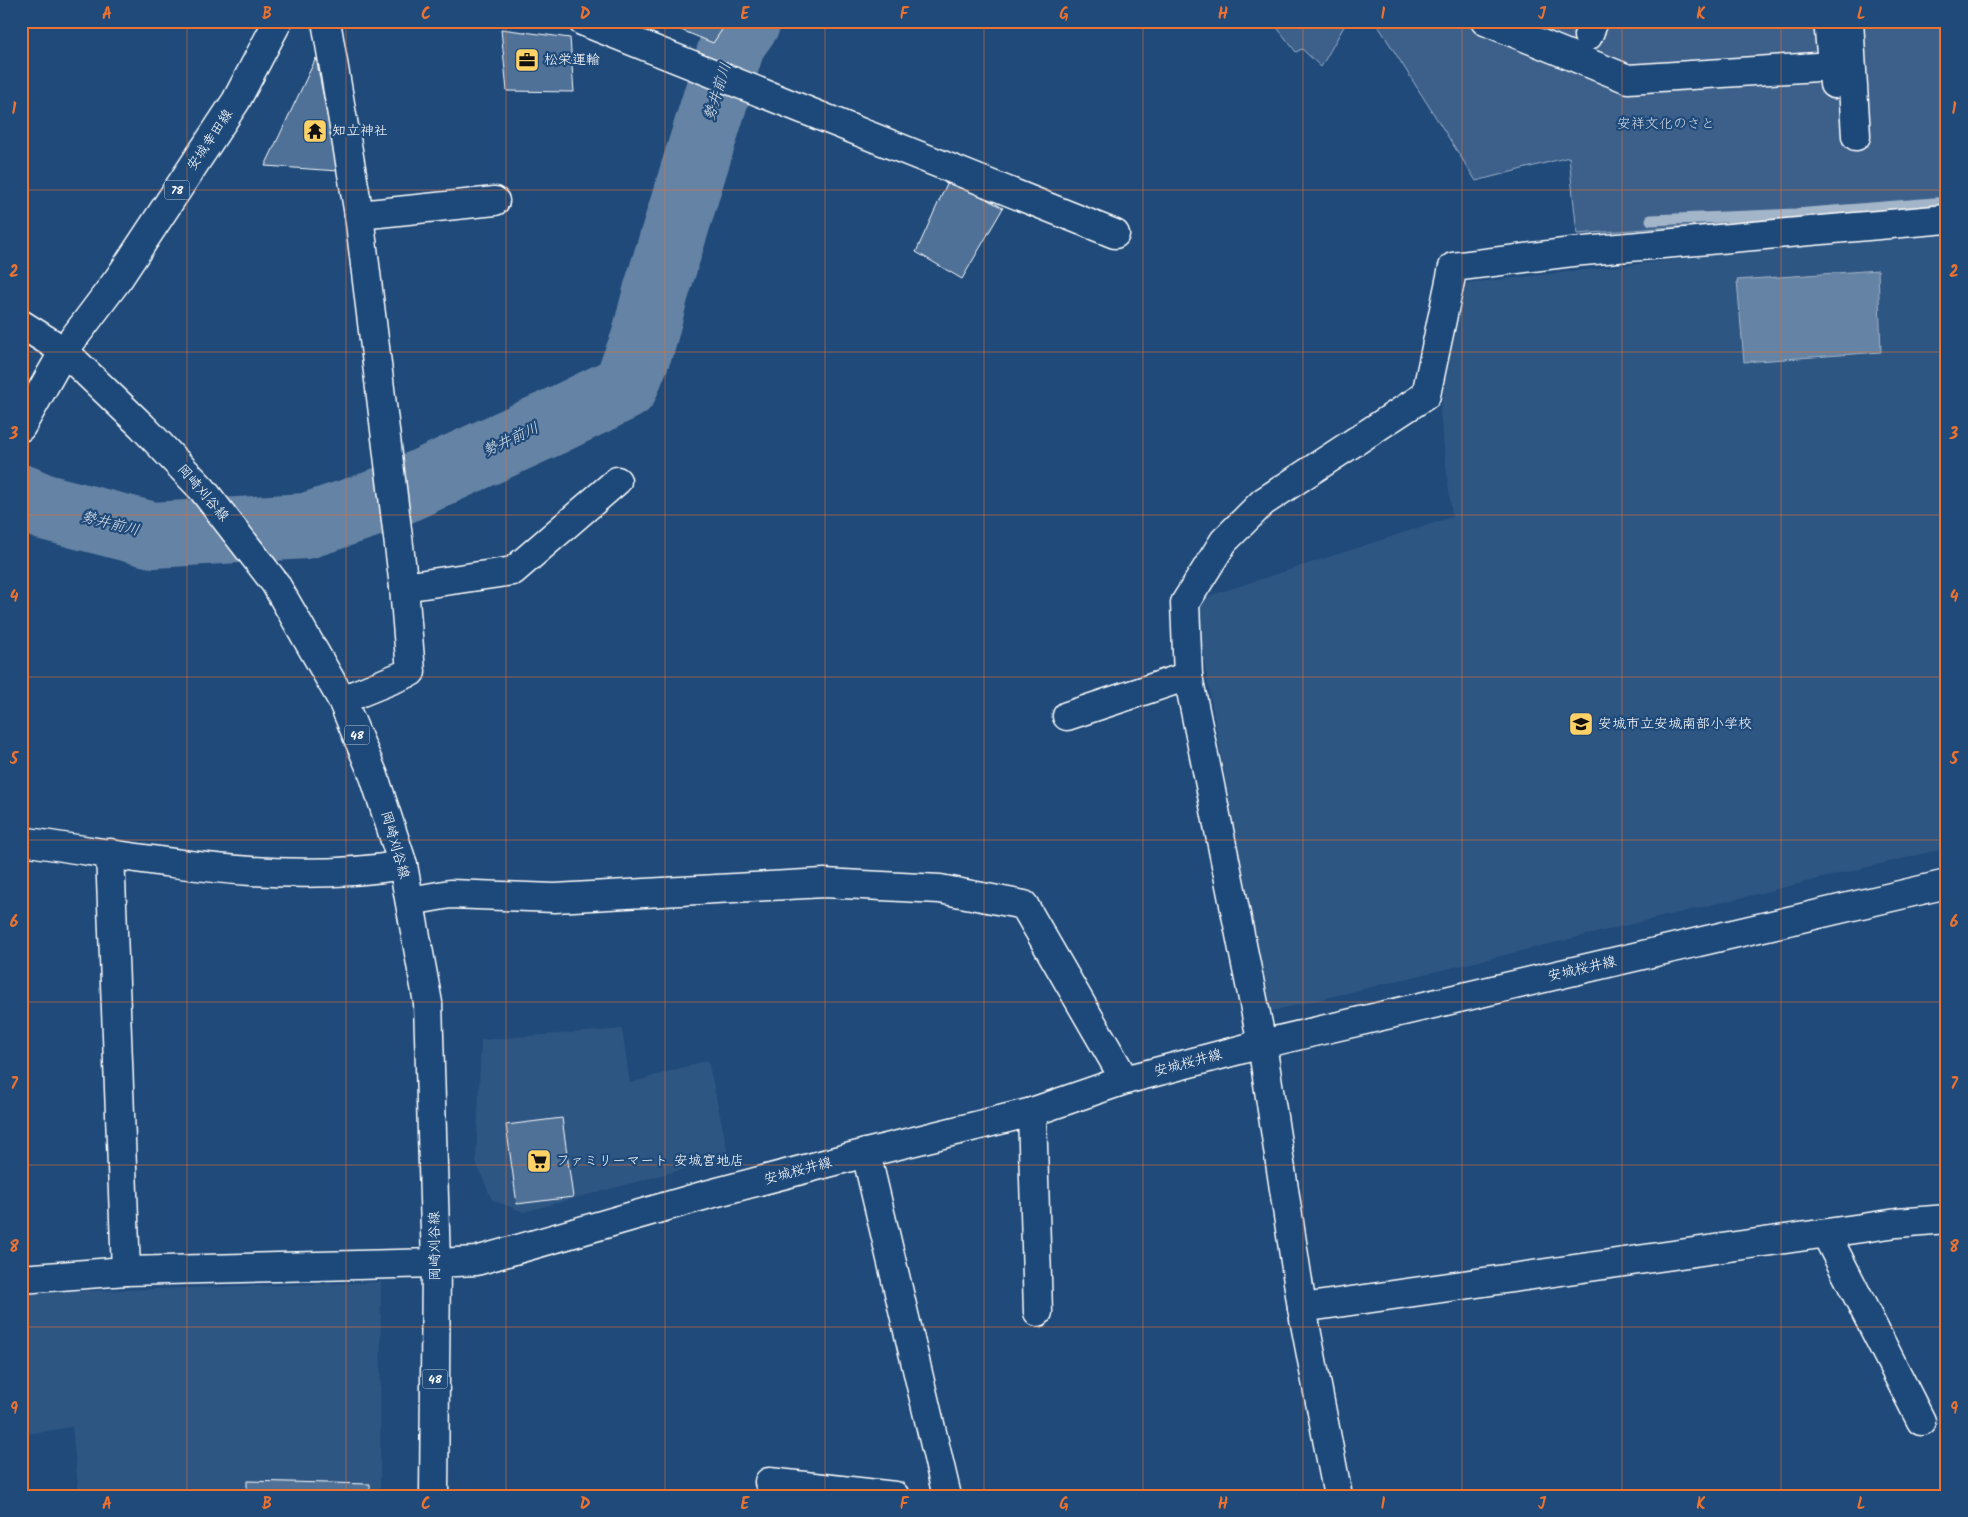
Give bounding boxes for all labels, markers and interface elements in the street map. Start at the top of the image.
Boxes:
text: A [102,2,112,27]
text: B [262,2,272,27]
text: C [421,2,431,27]
text: D [580,2,591,27]
text: E [741,2,751,27]
text: F [900,2,910,27]
text: G [1059,2,1069,27]
text: H [1218,2,1228,27]
text: I [1381,2,1386,27]
text: J [1538,2,1547,27]
text: K [1696,2,1706,27]
text: L [1857,2,1865,27]
office icon: 松栄運輸 [514,47,540,73]
place label: 松栄運輸 [544,49,600,71]
water label: 勢井前川 [698,60,738,124]
text: 1 [12,97,17,122]
text: 1 [1952,97,1957,122]
street label: 安城幸田線 [181,105,239,175]
park label: 安祥文化のさと [1617,113,1715,135]
temple icon: 知立神社 [302,118,328,144]
place label: 知立神社 [332,120,388,142]
road number: 78 [164,180,190,200]
text: 2 [9,260,19,285]
text: 2 [1949,260,1959,285]
water label: 勢井前川 [479,416,543,464]
text: 3 [9,422,19,447]
text: 3 [1949,422,1959,447]
street label: 岡崎刈谷線 [172,459,234,527]
water label: 勢井前川 [78,505,142,543]
text: 4 [10,585,19,610]
text: 4 [1950,585,1959,610]
school or university icon: 安城市立安城南部小学校 [1568,711,1594,737]
place label: 安城市立安城南部小学校 [1598,713,1752,735]
road number: 48 [344,726,370,744]
text: 5 [9,747,20,772]
text: 5 [1949,747,1960,772]
street label: 岡崎刈谷線 [375,808,415,882]
text: 6 [10,910,19,935]
text: 6 [1950,910,1959,935]
street label: 安城桜井線 [1545,950,1619,988]
street label: 安城桜井線 [1151,1043,1225,1083]
text: 7 [10,1072,18,1097]
text: 7 [1950,1072,1958,1097]
supermarket icon: ファミリーマート 安城宮地店 [526,1148,552,1174]
place label: ファミリーマート 安城宮地店 [556,1150,744,1172]
street label: 安城桜井線 [761,1151,835,1191]
street label: 岡崎刈谷線 [423,1211,447,1281]
text: 8 [9,1235,19,1260]
text: 8 [1949,1235,1959,1260]
road number: 48 [422,1370,448,1388]
text: 9 [10,1397,18,1422]
text: 9 [1950,1397,1958,1422]
text: A [102,1492,112,1517]
text: B [262,1492,272,1517]
text: C [421,1492,431,1517]
text: D [580,1492,591,1517]
text: E [741,1492,751,1517]
text: F [900,1492,910,1517]
text: G [1059,1492,1069,1517]
text: H [1218,1492,1228,1517]
text: I [1381,1492,1386,1517]
text: J [1538,1492,1547,1517]
text: K [1696,1492,1706,1517]
text: L [1857,1492,1865,1517]

